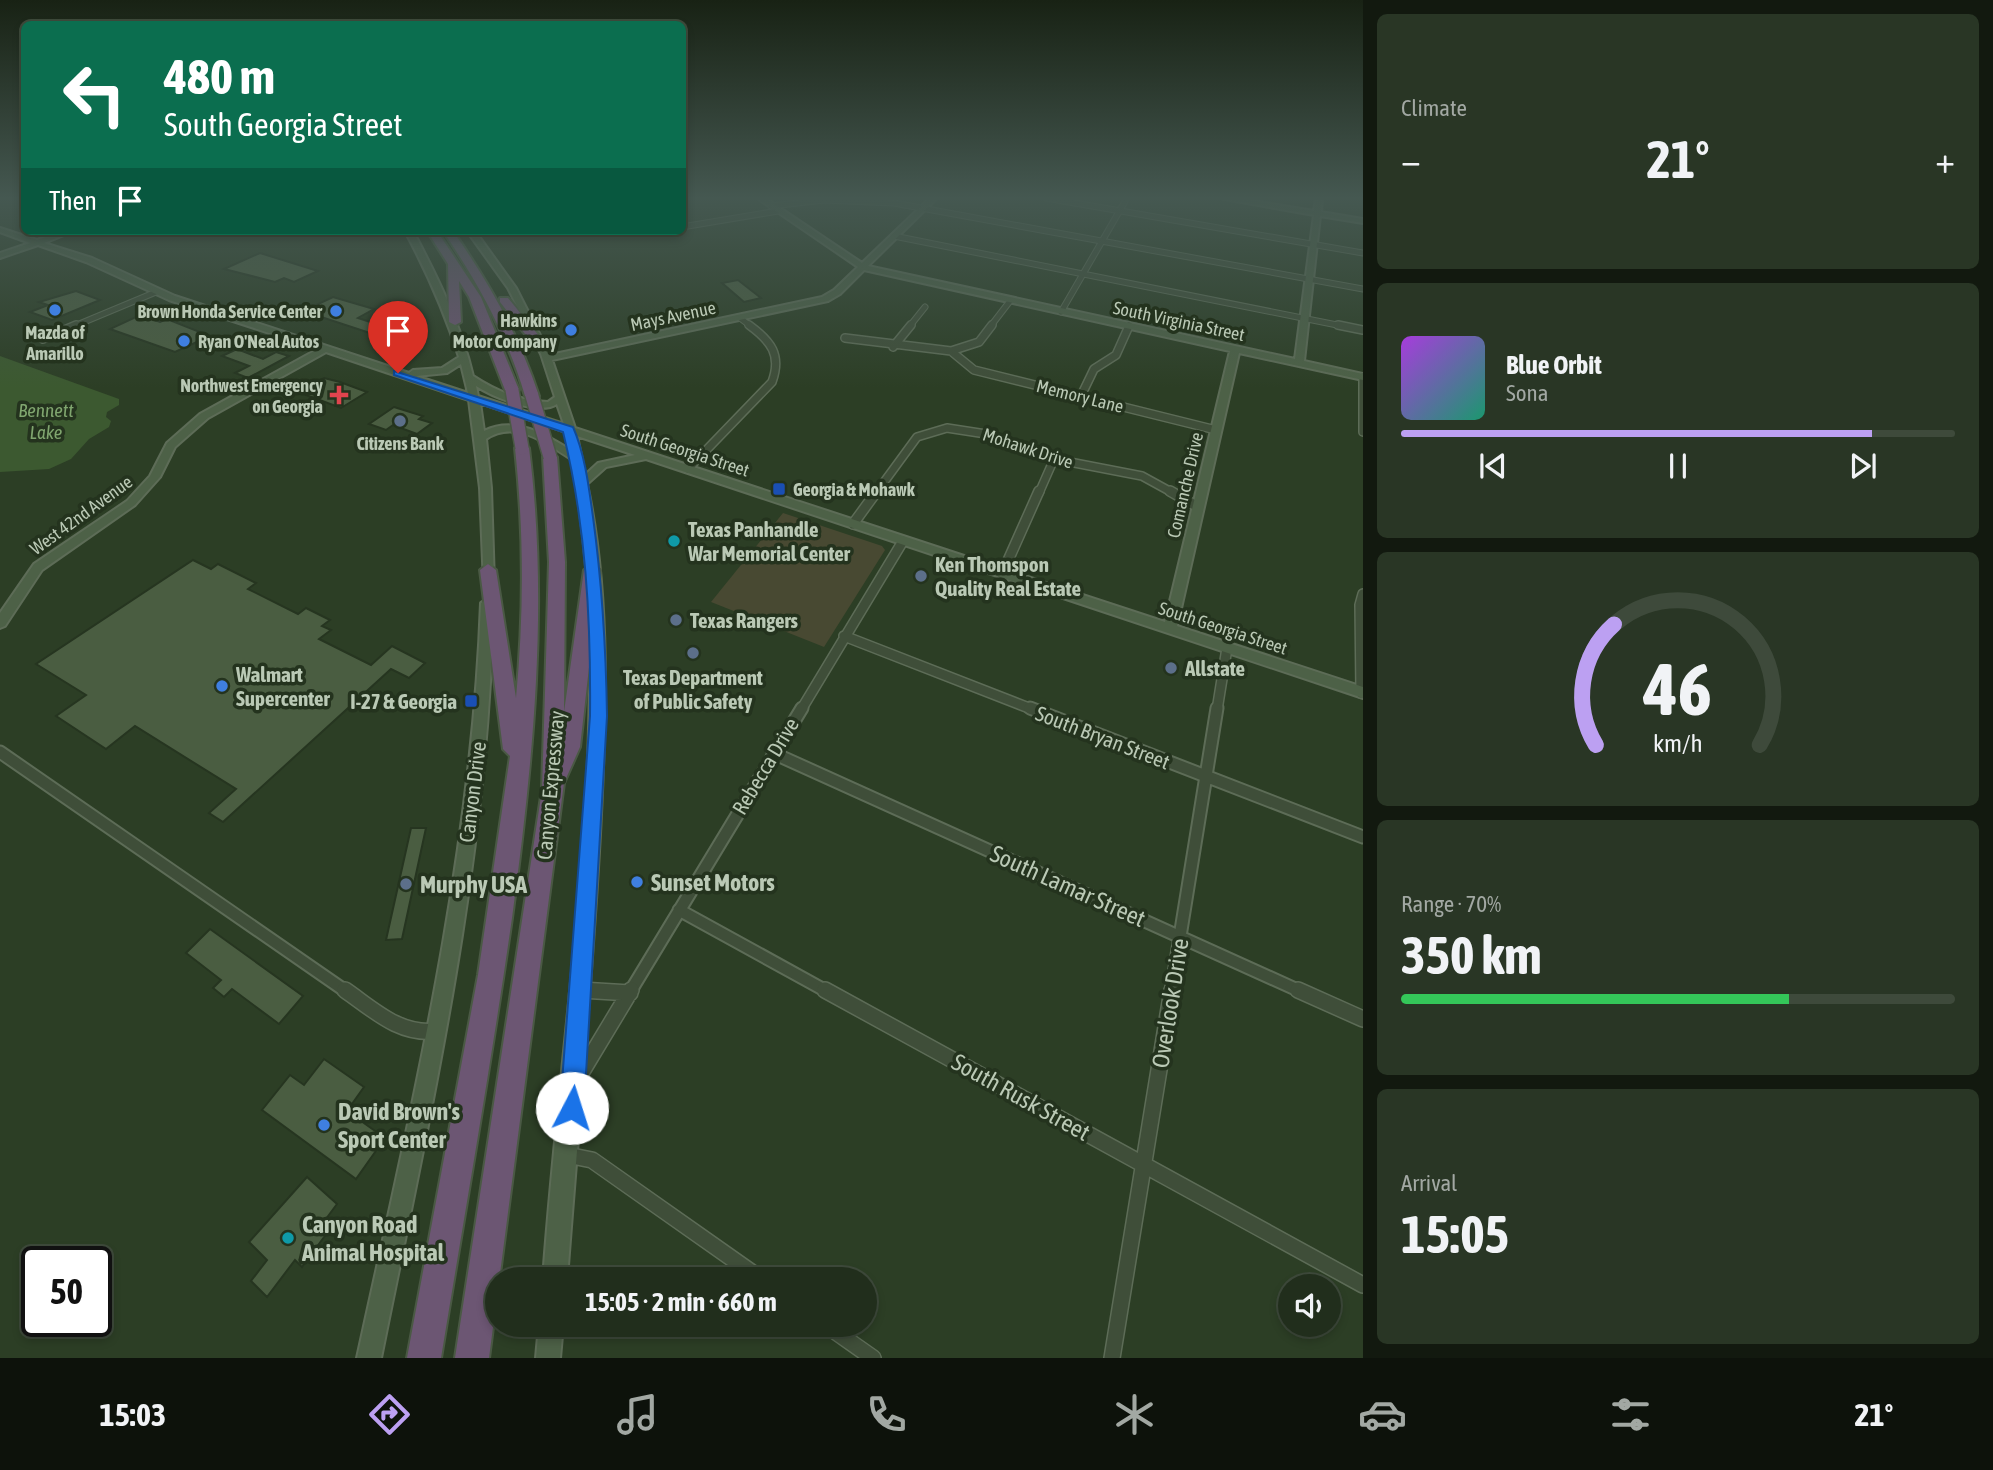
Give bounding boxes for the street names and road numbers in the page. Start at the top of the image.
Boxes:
street label: Mays Avenue [629,297,717,335]
street label: South Virginia Street [1111,297,1247,345]
street label: Memory Lane [1034,375,1126,417]
street label: South Georgia Street [618,419,752,481]
street label: Mohawk Drive [980,424,1076,472]
street label: Comanche Drive [1163,430,1207,540]
street label: West 42nd Avenue [26,471,136,559]
street label: South Georgia Street [1156,597,1290,659]
street label: South Bryan Street [1033,700,1173,774]
street label: Canyon Expressway [532,709,568,860]
street label: Rebecca Drive [727,713,803,819]
street label: Canyon Drive [454,740,490,844]
street label: South Lamar Street [986,840,1150,932]
street label: Overlook Drive [1146,936,1194,1070]
street label: South Rusk Street [947,1048,1095,1146]

